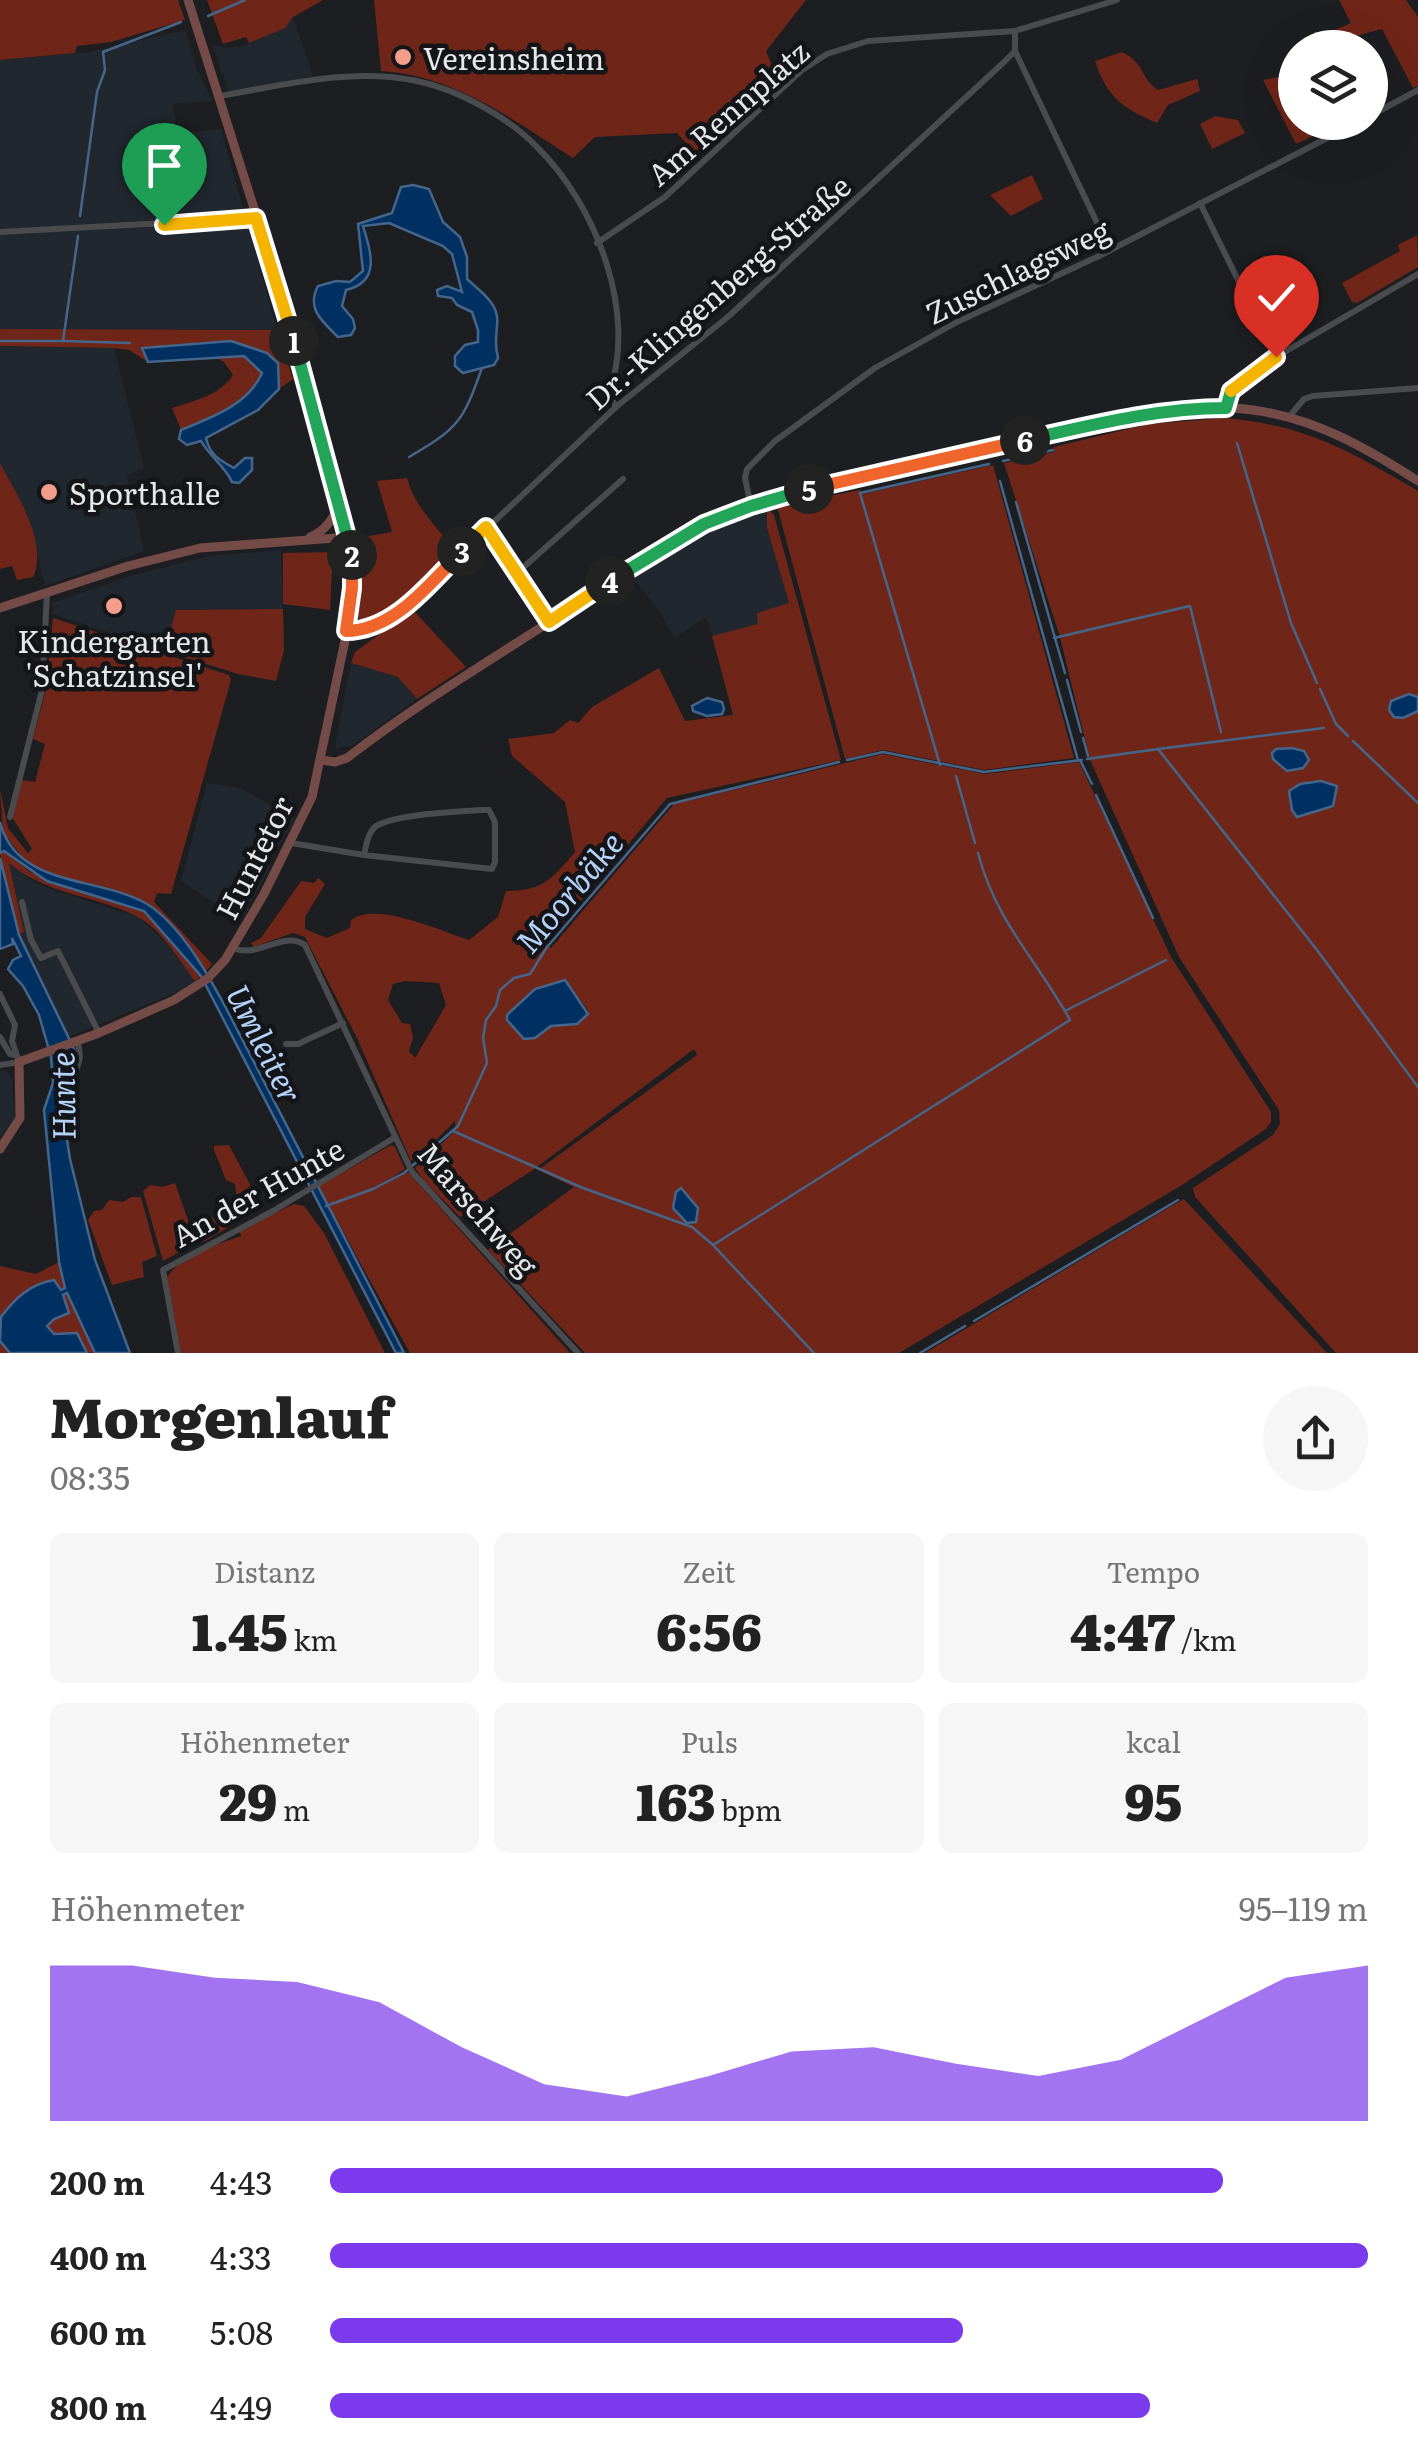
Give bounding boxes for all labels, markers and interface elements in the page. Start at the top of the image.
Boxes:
street label: Am Rennplatz [636,29,818,195]
map controls [1278,30,1388,140]
button: layers [1278,30,1388,140]
place label: Vereinsheim [423,35,604,79]
marker: Vereinsheim [392,46,414,68]
pin [122,123,207,226]
icon: arrive [137,138,192,193]
street label: Dr.-Klingenberg-Straße [575,163,859,419]
street label: Zuschlagsweg [917,206,1117,334]
pin [1234,255,1319,358]
icon: check [1249,270,1304,325]
pin: 1 [269,316,319,366]
text: 1 [288,320,300,362]
pin: 6 [1000,415,1050,465]
text: 6 [1017,419,1033,461]
pin: 5 [784,464,834,514]
text: 5 [801,468,817,510]
place label: Sporthalle [69,470,220,514]
marker: Sporthalle [38,481,60,503]
pin: 3 [437,526,487,576]
pin: 2 [327,530,377,580]
text: 3 [454,530,470,572]
text: 2 [344,534,360,576]
pin: 4 [585,556,635,606]
text: 4 [602,560,618,602]
marker: Kindergarten 'Schatzinsel' [103,595,125,617]
place label: Kindergarten 'Schatzinsel' [17,618,211,696]
street label: Huntetor [203,788,303,926]
water label: Moorbäke [503,820,633,962]
water label: Umleiter [216,976,316,1110]
water label: Hunte [36,1051,86,1141]
street label: An der Hunte [163,1125,351,1257]
street label: Marschweg [409,1132,550,1285]
text: Morgenlauf [50,1373,391,1455]
button: share [1263,1386,1368,1491]
text: 08:35 [50,1452,130,1500]
text: Distanz [214,1550,315,1592]
text: Zeit [683,1550,735,1592]
text: Tempo [1107,1550,1200,1592]
text: 1.45 [192,1592,288,1666]
text: 6:56 [656,1592,762,1666]
text: 4:47 [1070,1592,1175,1666]
text: km [288,1618,337,1660]
text: /km [1175,1618,1237,1660]
text: Höhenmeter [180,1720,350,1762]
text: Puls [681,1720,737,1762]
text: kcal [1126,1720,1181,1762]
text: 29 [219,1762,277,1836]
text: 163 [636,1762,715,1836]
text: 95 [1124,1762,1182,1836]
text: m [277,1788,310,1830]
text: bpm [715,1788,782,1830]
text: Höhenmeter [50,1883,244,1931]
text: 95–119 m [1239,1883,1368,1931]
text: 200 m [50,2157,145,2205]
text: 4:43 [210,2157,273,2205]
text: 400 m [50,2232,147,2280]
text: 4:33 [210,2232,272,2280]
text: 600 m [50,2307,146,2355]
text: 5:08 [210,2307,273,2355]
text: 800 m [50,2382,147,2430]
text: 4:49 [210,2382,272,2430]

